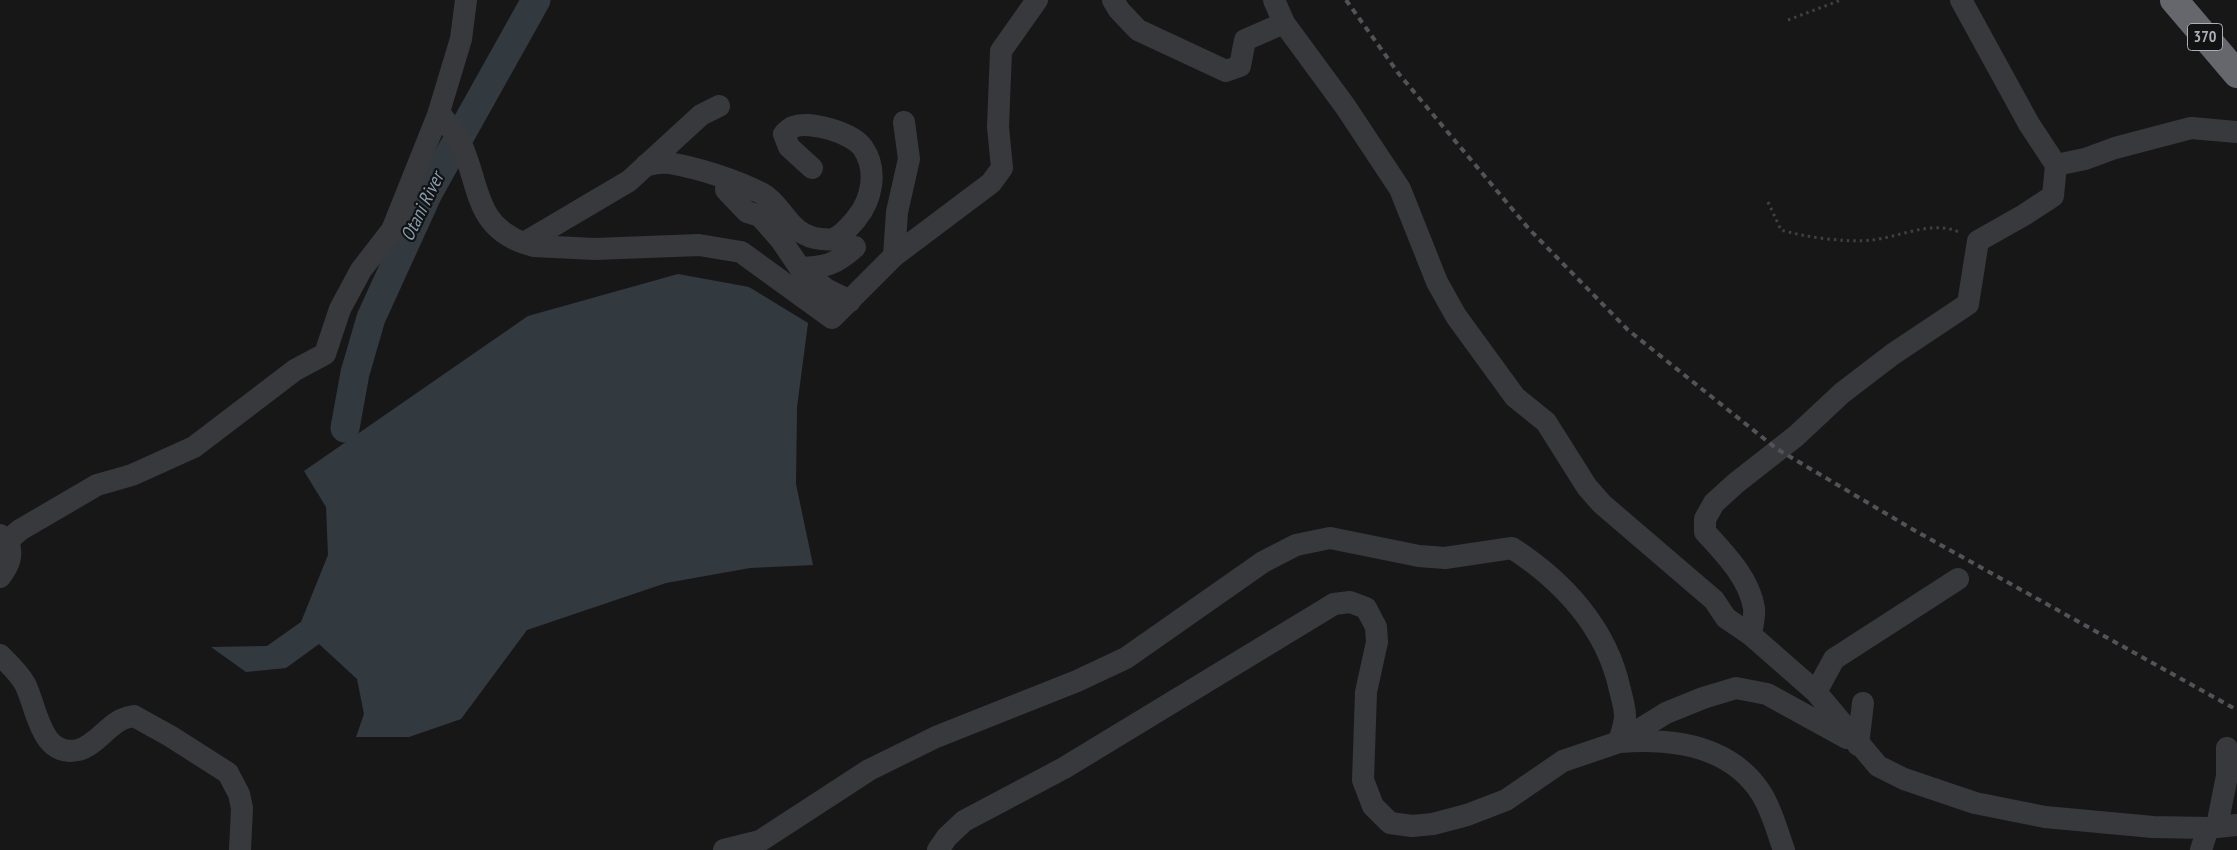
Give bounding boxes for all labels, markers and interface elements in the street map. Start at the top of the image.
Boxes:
road number: 370 [2188,24,2222,51]
water label: Otani River [397,169,449,245]

